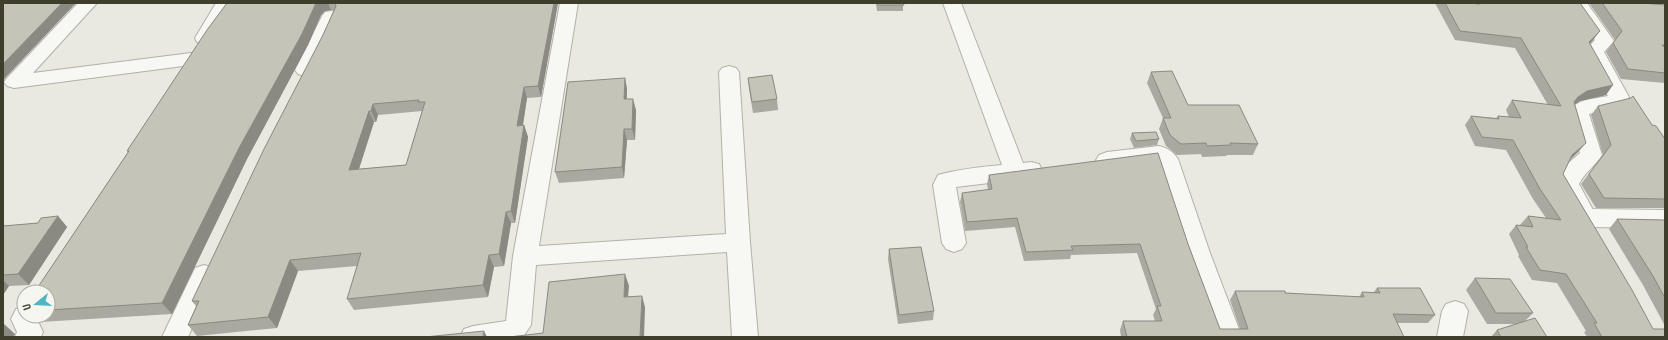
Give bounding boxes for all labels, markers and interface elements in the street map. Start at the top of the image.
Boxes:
north arrow [16,284,56,324]
text: U [19,302,34,312]

